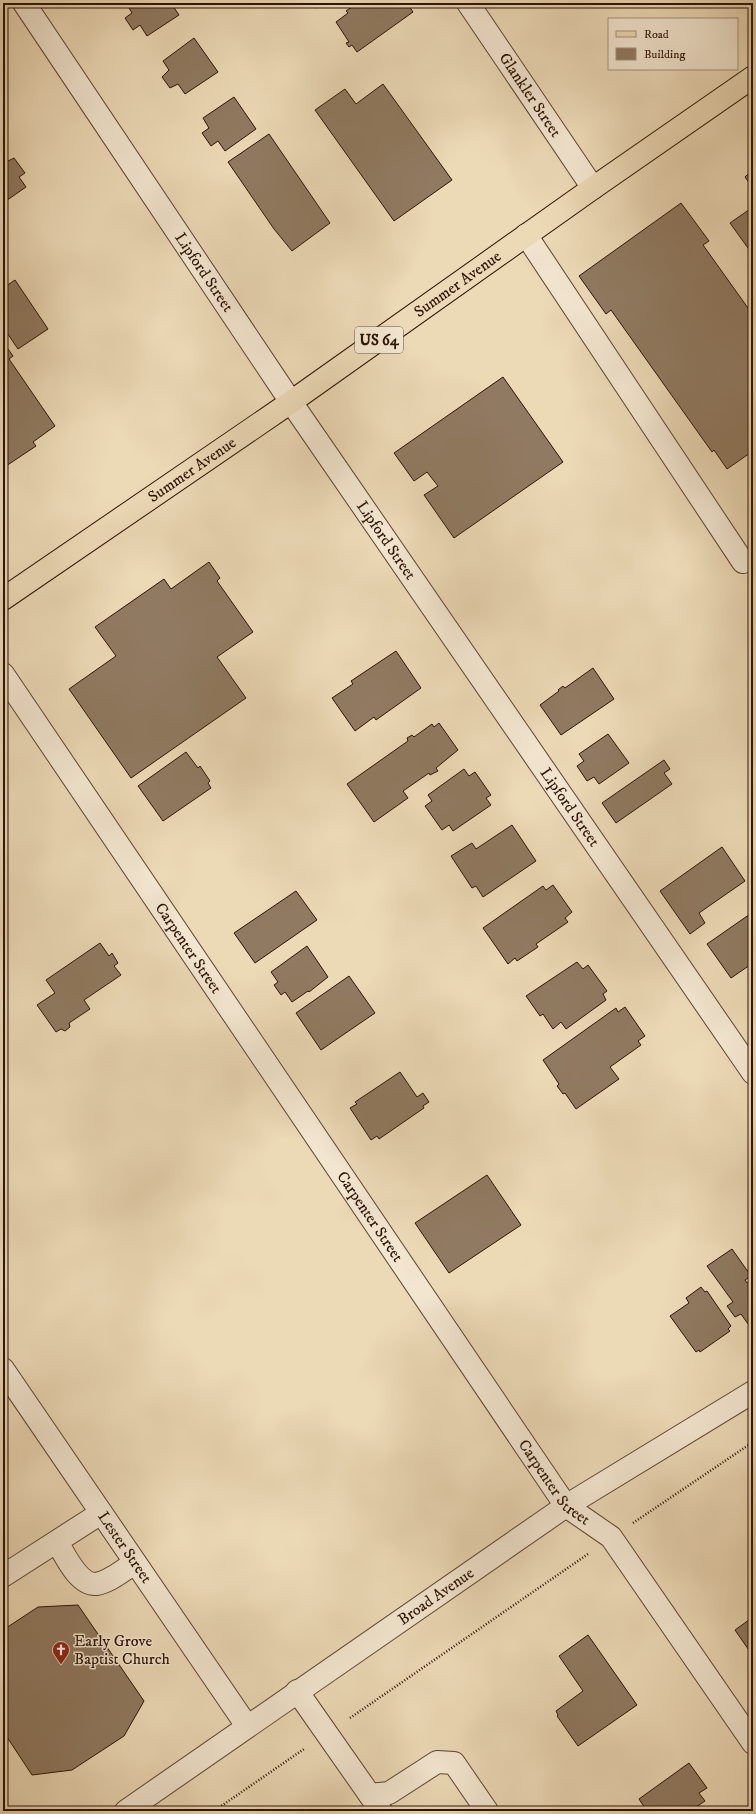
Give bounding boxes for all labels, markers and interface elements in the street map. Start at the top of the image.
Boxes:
legend [608,18,738,70]
text: Road [644,27,669,42]
text: Building [644,47,685,62]
street label: Glankler Street [495,49,566,141]
street label: Lipford Street [170,229,238,316]
street label: Summer Avenue [410,246,505,322]
road number: US 64 [355,327,403,353]
street label: Summer Avenue [144,432,240,507]
street label: Lipford Street [352,497,420,584]
street label: Lipford Street [536,764,604,851]
street label: Carpenter Street [151,899,226,997]
street label: Carpenter Street [332,1167,408,1266]
street label: Carpenter Street [514,1436,594,1530]
street label: Lester Street [93,1508,156,1587]
street label: Broad Avenue [394,1563,478,1630]
place label: Early Grove Baptist Church [74,1631,171,1669]
church icon: Early Grove Baptist Church [51,1640,71,1665]

